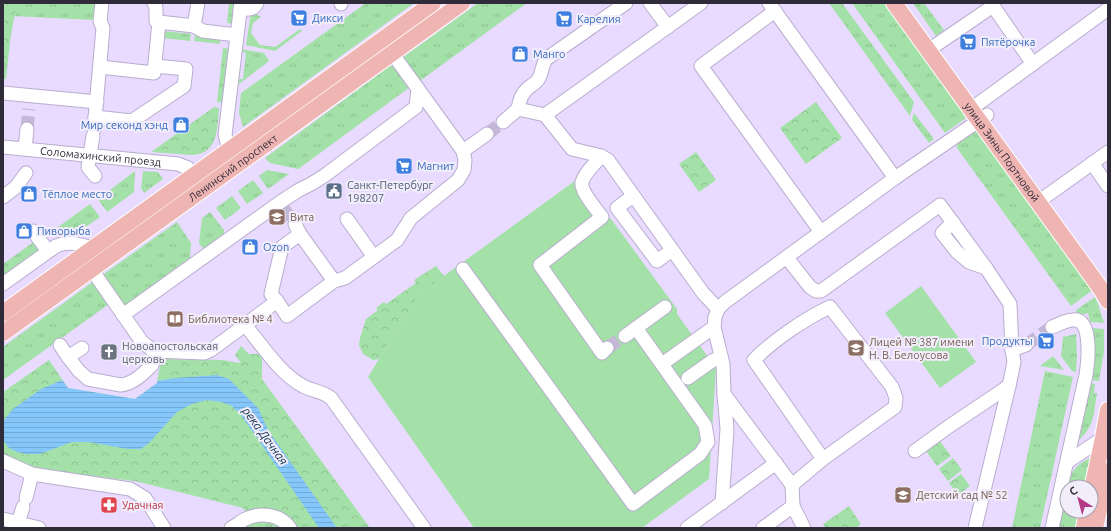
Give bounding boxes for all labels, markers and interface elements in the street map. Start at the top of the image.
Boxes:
supermarket icon: Дикси [289,8,309,28]
supermarket icon: Карелия [554,9,574,29]
place label: Дикси [312,12,343,24]
place label: Карелия [577,13,621,25]
supermarket icon: Пятёрочка [958,32,978,52]
place label: Пятёрочка [981,36,1035,48]
shop icon: Манго [510,44,530,64]
place label: Манго [533,48,566,60]
street label: улица Зины Портновой [962,100,1042,204]
shop icon: Мир секонд хэнд [171,115,191,135]
place label: Мир секонд хэнд [81,119,169,131]
street label: Ленинский проспект [186,132,280,204]
street label: Соломахинский проезд [39,145,162,168]
supermarket icon: Магнит [394,156,414,176]
place label: Магнит [417,160,455,172]
place label: Санкт-Петербург 198207 [347,179,434,204]
public building icon: Санкт-Петербург 198207 [324,181,344,201]
shop icon: Тёплое место [19,184,39,204]
place label: Тёплое место [42,188,112,200]
school or university icon: Вита [267,207,287,227]
place label: Вита [290,211,314,223]
shop icon: Пиворыба [14,221,34,241]
place label: Пиворыба [37,225,90,237]
shop icon: Ozon [240,237,260,257]
place label: Ozon [263,241,289,253]
library icon: Библиотека № 4 [165,309,185,329]
place label: Библиотека № 4 [188,313,273,325]
supermarket icon: Продукты [1036,331,1056,351]
place label: Продукты [982,335,1033,347]
place label: Лицей № 387 имени Н. В. Белоусова [869,336,974,361]
school or university icon: Лицей № 387 имени Н. В. Белоусова [846,338,866,358]
place label: Новоапостольская церковь [122,340,218,365]
church icon: Новоапостольская церковь [99,342,119,362]
water label: река Дачная [240,404,291,467]
north arrow [1059,479,1099,519]
text: С [1067,484,1079,498]
school or university icon: Детский сад № 52 [893,485,913,505]
place label: Детский сад № 52 [916,489,1008,501]
pharmacy icon: Удачная [99,495,119,515]
place label: Удачная [122,499,163,511]

